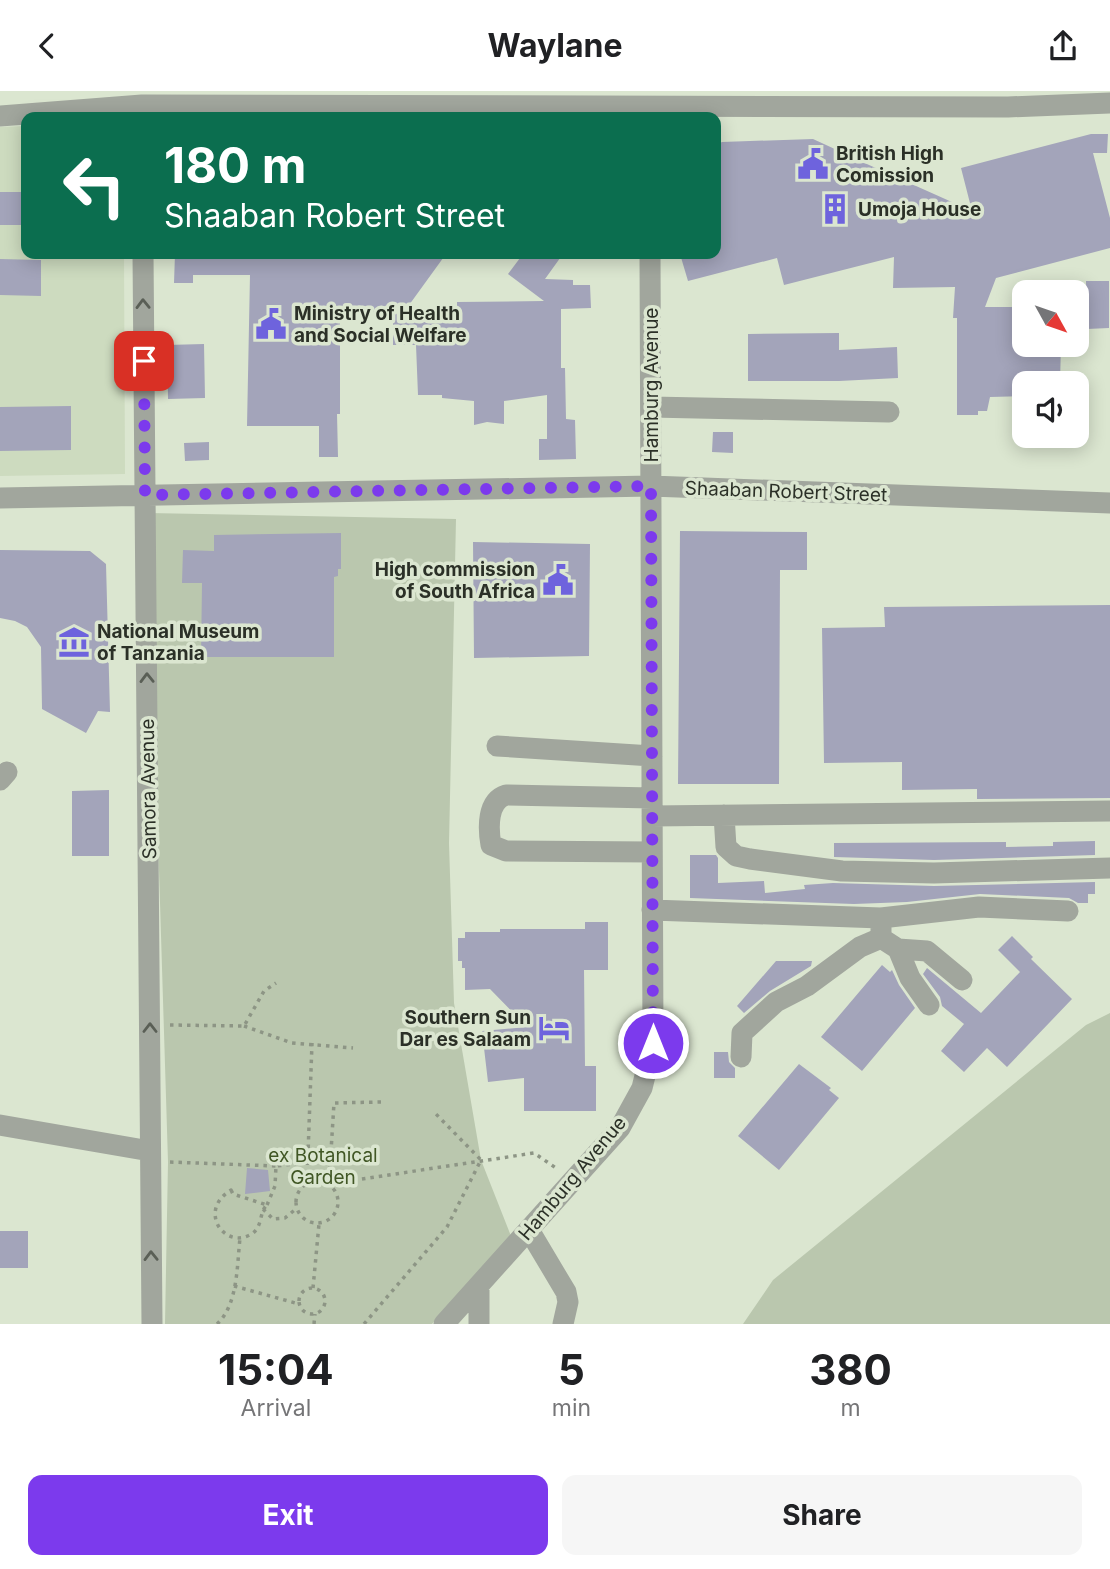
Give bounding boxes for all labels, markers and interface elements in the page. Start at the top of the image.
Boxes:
text: Waylane [488,26,622,65]
icon: back [28,27,66,65]
icon: share [1044,27,1082,65]
text: 180 m [164,136,306,195]
icon: left [49,140,140,231]
place label: British High Comission [836,142,944,187]
public building icon: British High Comission [796,147,830,181]
building icon: Umoja House [818,192,852,226]
text: Shaaban Robert Street [164,196,505,235]
place label: Umoja House [858,198,981,221]
north arrow [1012,280,1088,357]
map controls [1012,280,1089,448]
one-way arrow [136,298,151,309]
place label: Ministry of Health and Social Welfare [294,302,466,347]
public building icon: Ministry of Health and Social Welfare [254,307,288,341]
street label: Hamburg Avenue [640,308,663,462]
pin [114,331,174,391]
icon: arrive [125,342,163,380]
button: sound [1012,371,1089,448]
street label: Shaaban Robert Street [684,476,888,507]
place label: High commission of South Africa [375,558,535,603]
public building icon: High commission of South Africa [541,563,575,597]
place label: National Museum of Tanzania [97,620,259,665]
museum icon: National Museum of Tanzania [57,625,91,659]
one-way arrow [139,673,155,683]
street label: Samora Avenue [136,718,161,860]
place label: Southern Sun Dar es Salaam [400,1006,531,1051]
position arrow [616,1006,690,1080]
hotel icon: Southern Sun Dar es Salaam [537,1011,571,1045]
one-way arrow [142,1023,158,1033]
street label: Hamburg Avenue [514,1112,631,1245]
park label: ex Botanical Garden [268,1144,378,1189]
one-way arrow [143,1250,159,1261]
text: 15:04 [218,1344,334,1395]
text: 5 [558,1344,585,1395]
text: 380 [809,1344,892,1395]
text: Arrival [241,1394,311,1422]
text: min [552,1394,591,1422]
text: m [840,1394,861,1422]
button: Exit [28,1475,548,1555]
button: Share [562,1475,1082,1555]

